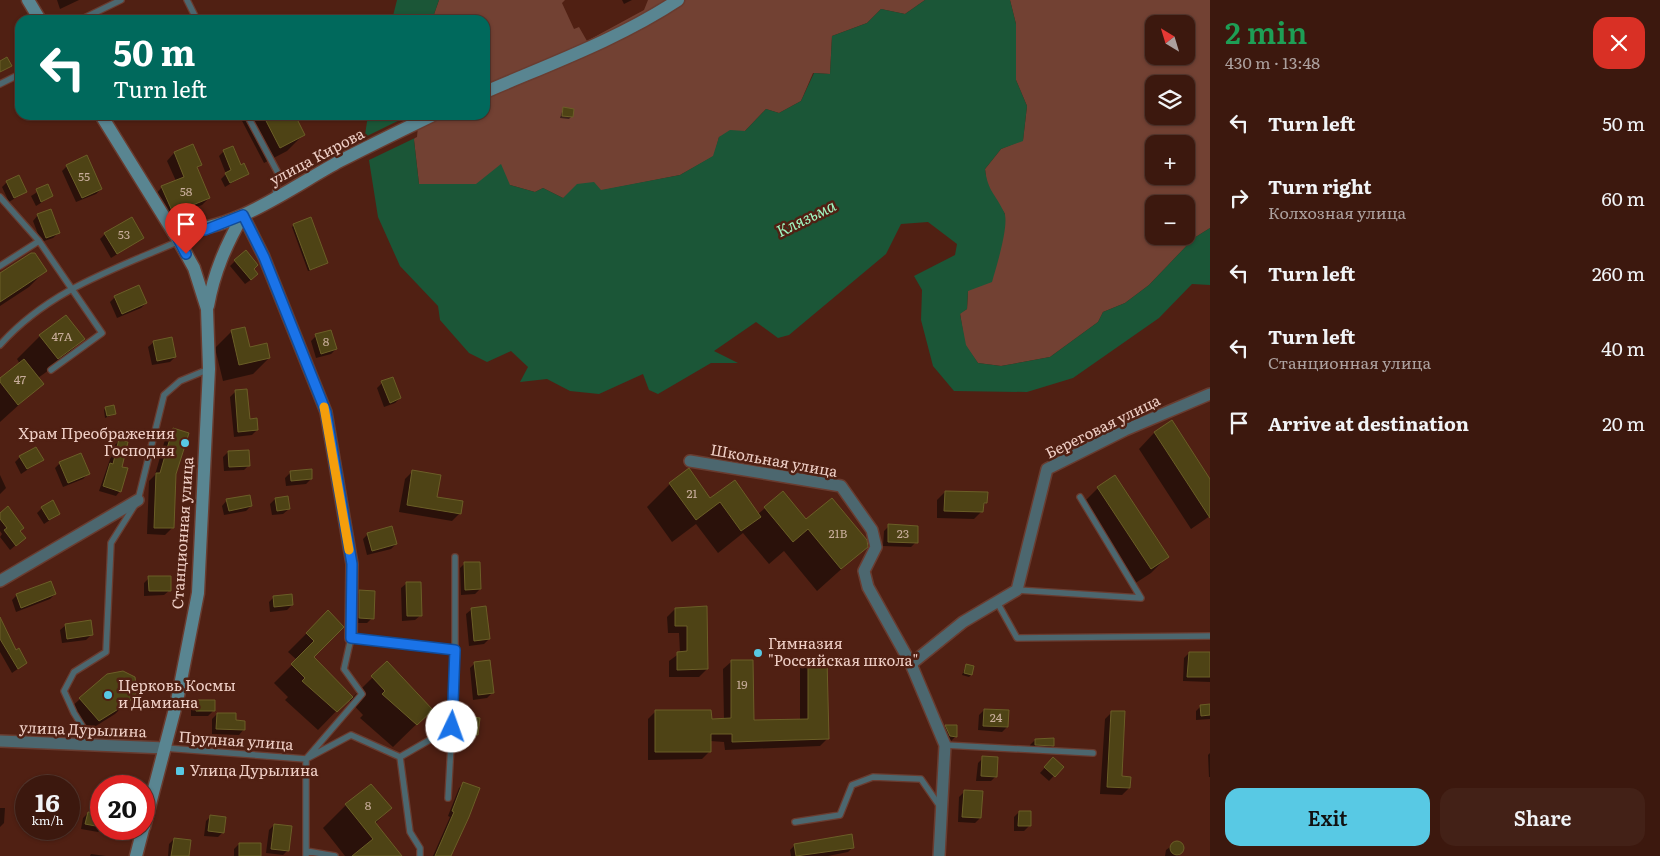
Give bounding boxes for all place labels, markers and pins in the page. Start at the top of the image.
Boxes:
pin [165,203,207,254]
place label: Храм Преображения Господня [18,421,175,461]
marker: Храм Преображения Господня [179,437,191,449]
place label: Гимназия "Российская школа" [768,631,918,671]
marker: Гимназия "Российская школа" [752,647,764,659]
place label: Церковь Космы и Дамиана [118,673,236,713]
marker: Церковь Космы и Дамиана [102,689,114,701]
place label: Улица Дурылина [190,758,319,781]
marker: Улица Дурылина [174,765,186,777]

